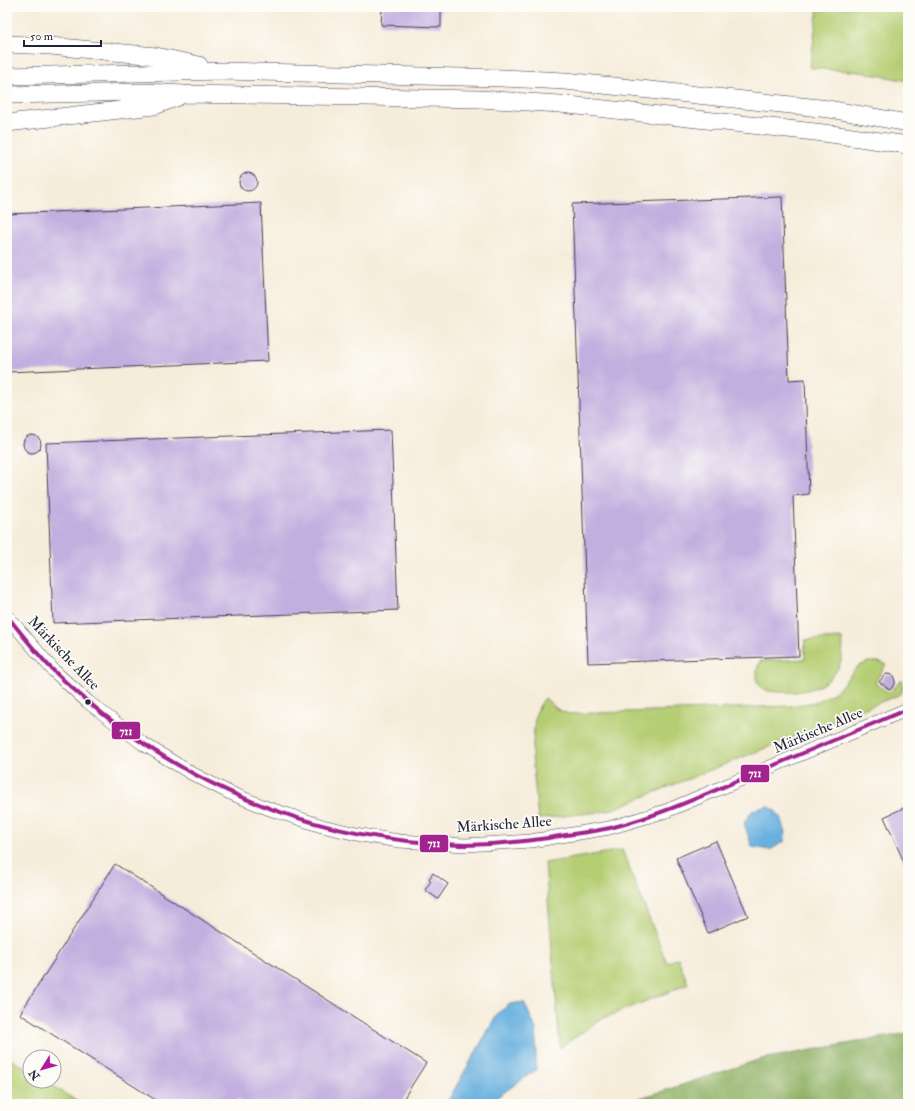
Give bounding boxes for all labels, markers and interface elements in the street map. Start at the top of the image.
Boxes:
scale bar [24,22,101,48]
text: 50 m [30,29,54,44]
street label: Märkische Allee [24,612,104,694]
unlabelled marker [83,697,93,707]
street label: Märkische Allee [771,703,866,758]
line badge: 711 [111,721,141,740]
text: 711 [120,725,133,738]
line badge: 711 [740,764,770,783]
text: 711 [749,767,762,780]
street label: Märkische Allee [456,812,552,837]
line badge: 711 [419,834,449,853]
text: 711 [428,837,441,850]
north arrow [22,1049,62,1089]
text: N [26,1066,43,1083]

